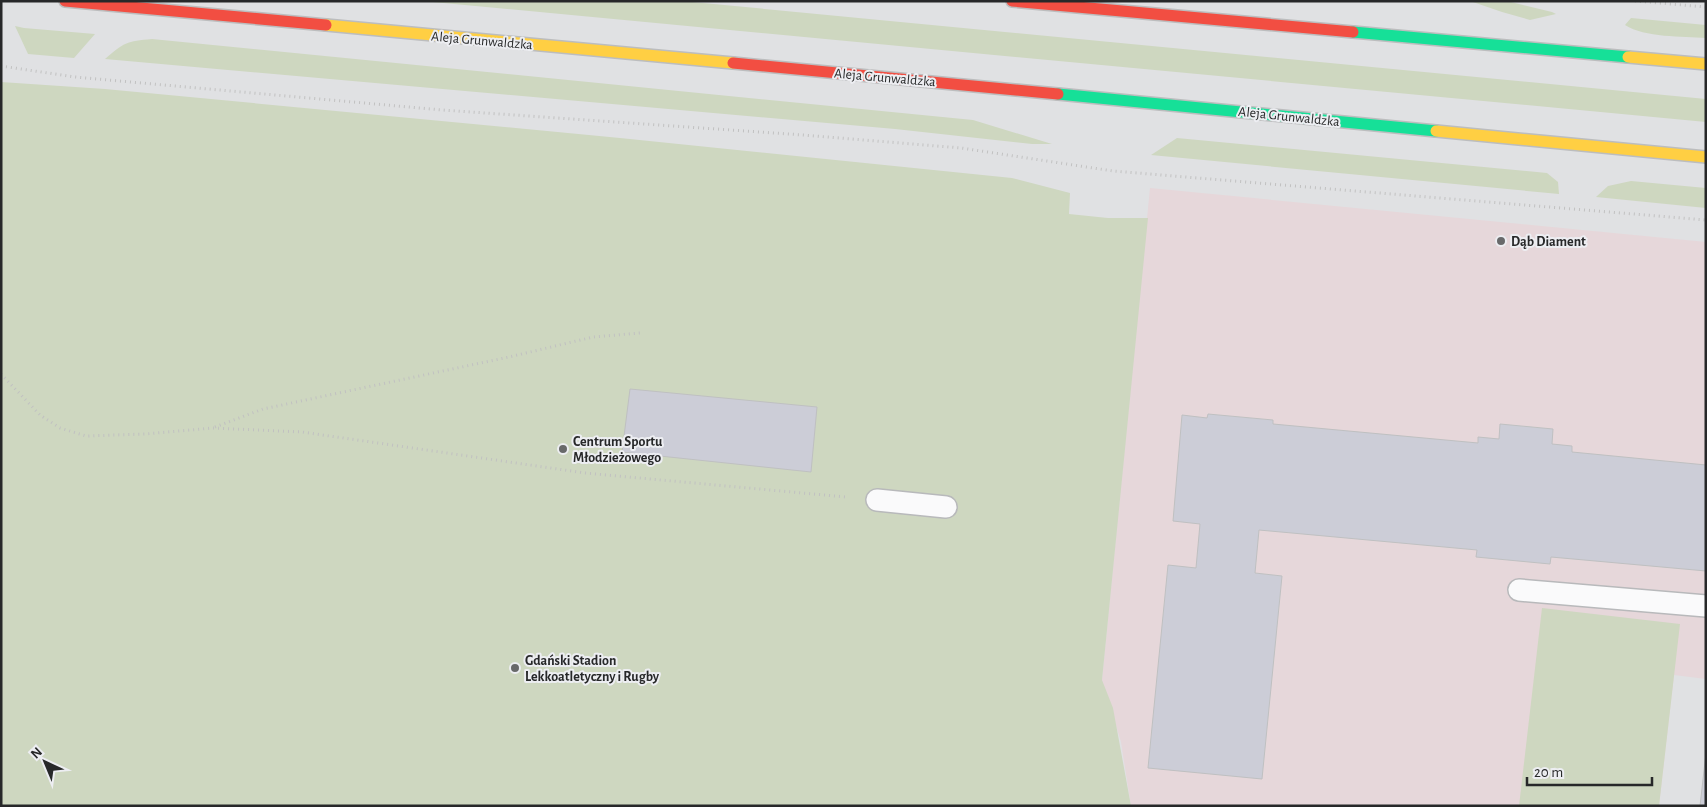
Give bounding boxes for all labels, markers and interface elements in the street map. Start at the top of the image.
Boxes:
street label: Aleja Grunwaldzka [431,30,534,52]
street label: Aleja Grunwaldzka [834,67,937,89]
street label: Aleja Grunwaldzka [1238,105,1341,129]
marker: Dąb Diament [1495,235,1507,247]
place label: Dąb Diament [1511,235,1586,249]
place label: Centrum Sportu Młodzieżowego [573,435,663,465]
marker: Centrum Sportu Młodzieżowego [557,443,569,455]
place label: Gdański Stadion Lekkoatletyczny i Rugby [525,654,660,684]
marker: Gdański Stadion Lekkoatletyczny i Rugby [509,662,521,674]
north arrow [20,737,70,787]
text: N [28,745,45,762]
scale bar [1527,754,1652,786]
text: 20 m [1534,765,1563,780]

